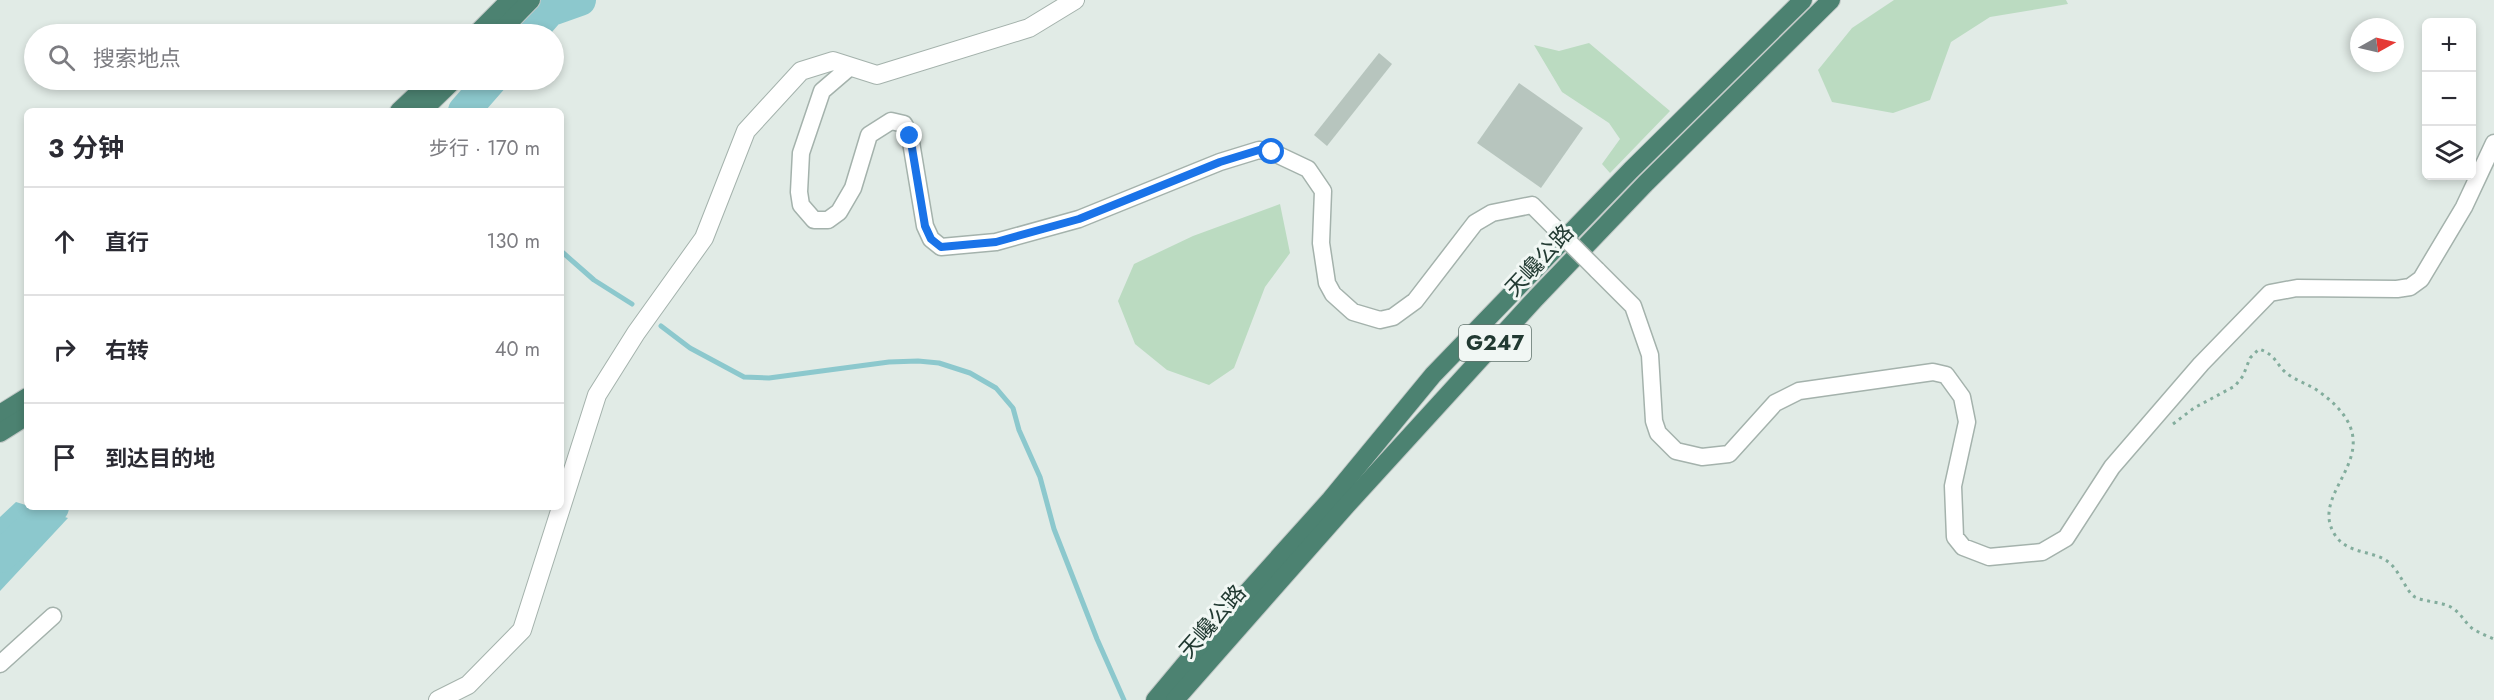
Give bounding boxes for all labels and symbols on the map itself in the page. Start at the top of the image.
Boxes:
north arrow [2350,18,2404,72]
route end [896,122,922,148]
route start [1258,138,1284,164]
street label: 天巉公路 [1497,217,1581,303]
road number: G247 [1459,325,1531,361]
street label: 天巉公路 [1171,577,1253,665]

